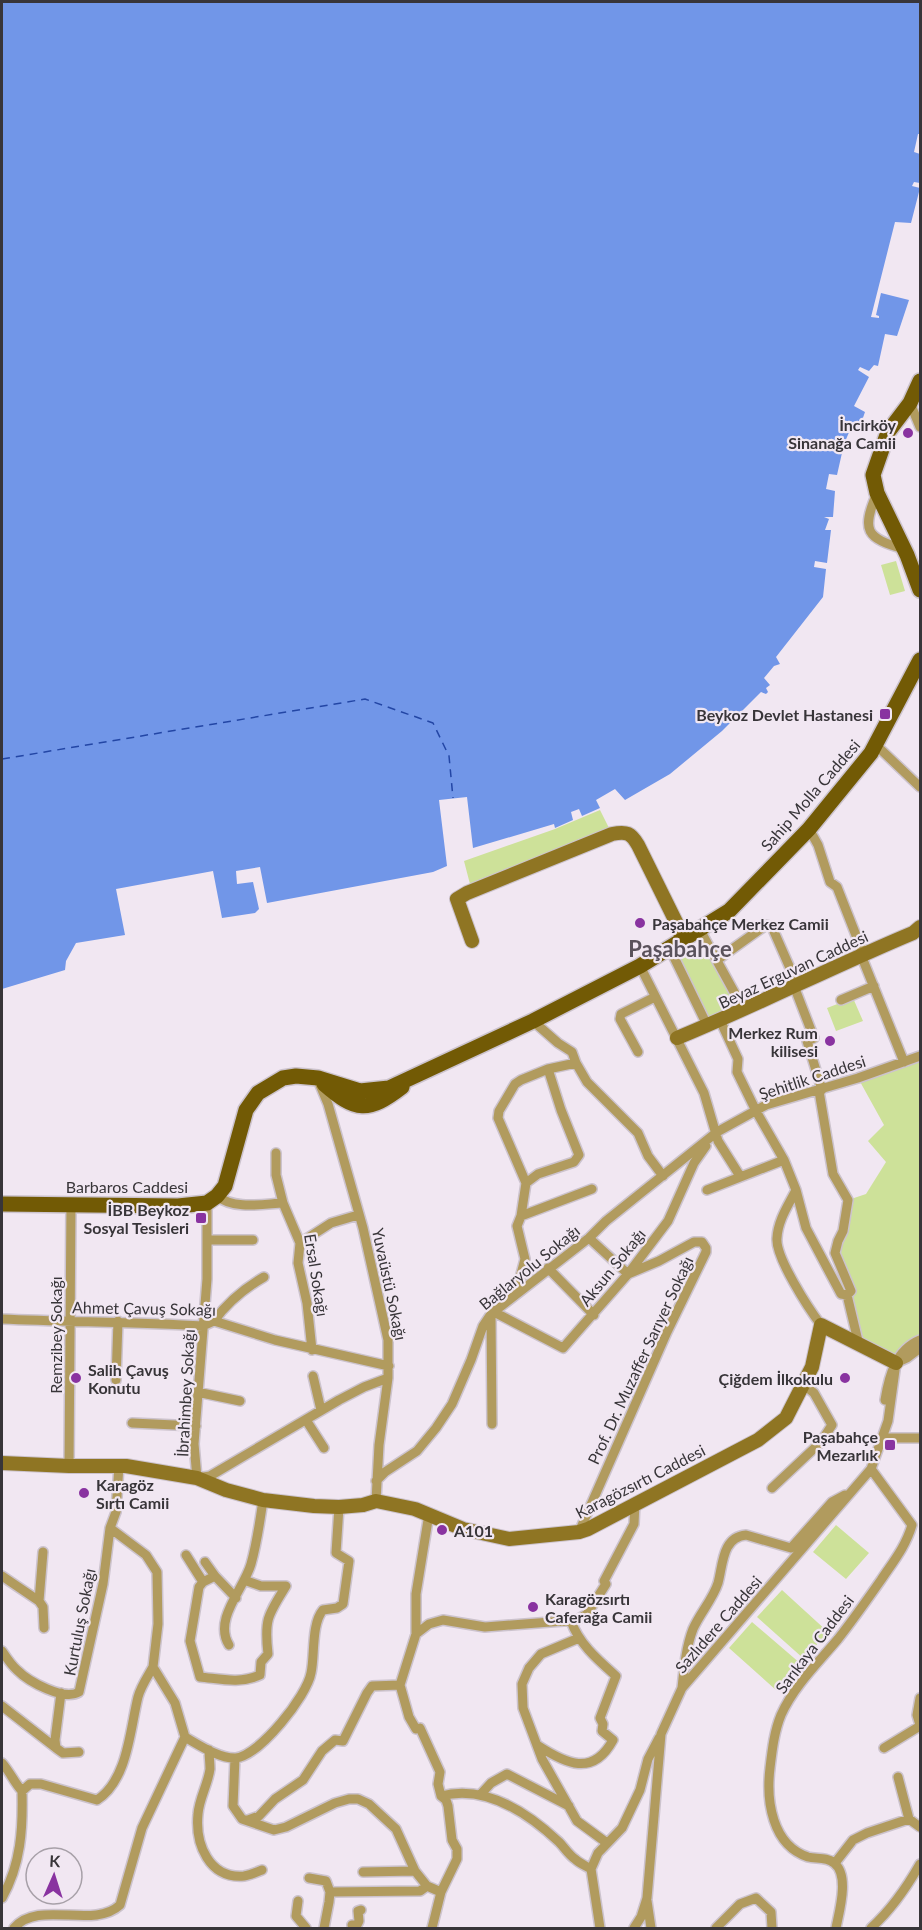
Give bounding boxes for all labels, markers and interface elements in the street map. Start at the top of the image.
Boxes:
place label: İncirköy Sinanağa Camii [788,415,897,452]
marker: İncirköy Sinanağa Camii [901,426,915,440]
place label: Beykoz Devlet Hastanesi [696,705,873,724]
marker: Beykoz Devlet Hastanesi [878,707,892,721]
street label: Sahip Molla Caddesi [756,735,864,855]
place label: Paşabahçe Merkez Camii [652,914,829,933]
marker: Paşabahçe Merkez Camii [633,916,647,930]
street label: Beyaz Erguvan Caddesi [715,926,871,1012]
district label: Paşabahçe [628,935,732,962]
place label: Merkez Rum kilisesi [728,1023,818,1060]
marker: Merkez Rum kilisesi [823,1034,837,1048]
street label: Şehitlik Caddesi [756,1051,868,1103]
street label: Barbaros Caddesi [66,1177,188,1196]
place label: İBB Beykoz Sosyal Tesisleri [84,1200,189,1237]
marker: İBB Beykoz Sosyal Tesisleri [194,1211,208,1225]
street label: Bağlaryolu Sokağı [475,1221,583,1313]
street label: Aksun Sokağı [575,1225,649,1309]
street label: Yuvaüstü Sokağı [369,1226,411,1342]
street label: Ersal Sokağı [301,1232,333,1318]
street label: Prof. Dr. Muzaffer Sarıyer Sokağı [583,1253,697,1467]
street label: Remzibey Sokağı [46,1276,65,1394]
street label: Ahmet Çavuş Sokağı [72,1297,216,1319]
street label: İbrahimbey Sokağı [172,1329,198,1457]
place label: Salih Çavuş Konutu [88,1360,169,1397]
place label: Çiğdem İlkokulu [719,1369,833,1388]
marker: Salih Çavuş Konutu [69,1371,83,1385]
marker: Çiğdem İlkokulu [838,1371,852,1385]
place label: Paşabahçe Mezarlık [803,1427,878,1464]
marker: Paşabahçe Mezarlık [883,1438,897,1452]
street label: Karagözsırtı Caddesi [572,1440,708,1522]
place label: Karagöz Sırtı Camii [96,1475,169,1512]
marker: Karagöz Sırtı Camii [77,1486,91,1500]
place label: A101 [453,1521,493,1540]
marker: A101 [435,1523,449,1537]
street label: Kurtuluş Sokağı [59,1567,99,1677]
street label: Sazlıdere Caddesi [671,1572,765,1676]
place label: Karagözsırtı Caferağa Camii [545,1589,652,1626]
street label: Sarıkaya Caddesi [771,1591,857,1697]
marker: Karagözsırtı Caferağa Camii [526,1600,540,1614]
north arrow [24,1846,84,1906]
text: K [49,1851,62,1870]

